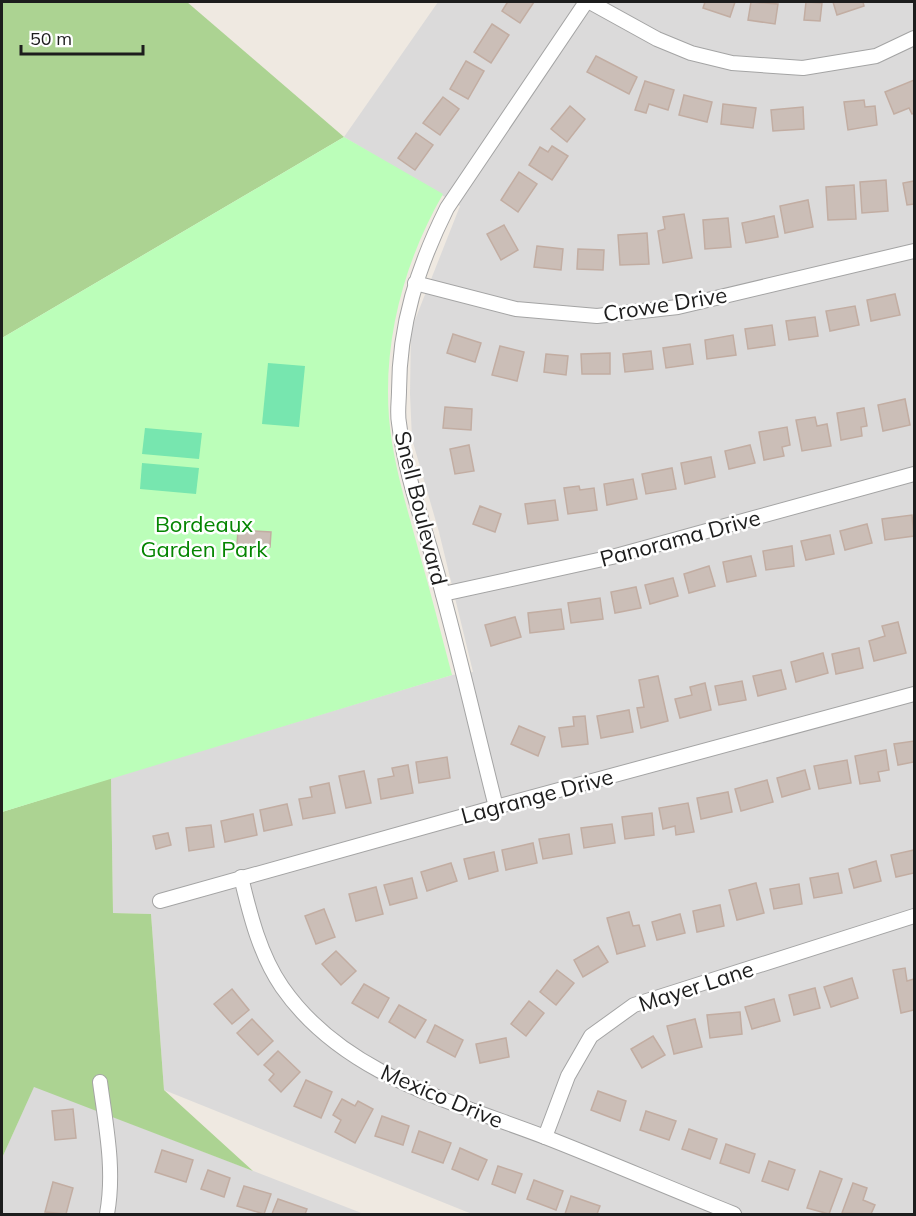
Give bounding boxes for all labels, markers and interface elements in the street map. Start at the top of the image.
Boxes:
scale bar [21,18,142,56]
text: 50 m [30,27,72,50]
street label: Crowe Drive [601,280,729,328]
street label: Snell Boulevard [388,428,454,588]
street label: Panorama Drive [597,503,763,573]
park label: Bordeaux Garden Park [140,510,268,563]
street label: Lagrange Drive [458,762,616,830]
street label: Mayer Lane [635,954,757,1018]
street label: Mexico Drive [377,1058,507,1134]

